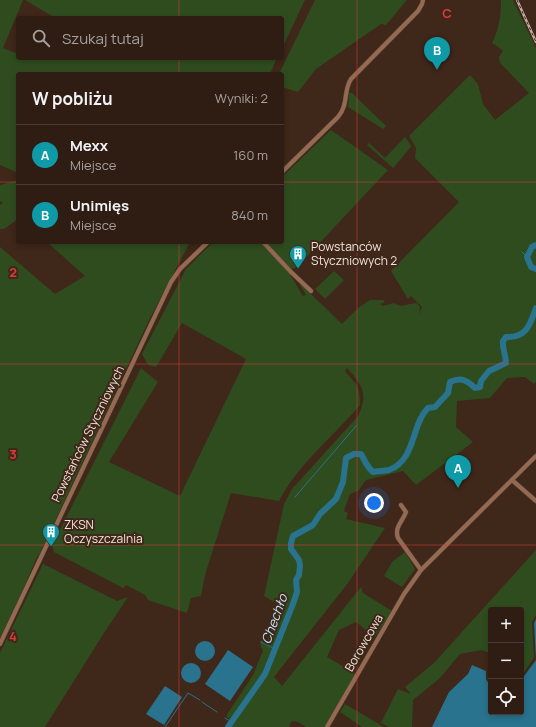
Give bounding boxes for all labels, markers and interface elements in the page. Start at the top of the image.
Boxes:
text: C [442,4,452,22]
search box [16,16,284,60]
icon: search [30,27,52,49]
text: Szukaj tutaj [62,28,144,49]
pin: B [424,37,450,70]
text: W pobliżu [32,87,113,110]
text: Wyniki: 2 [215,89,268,107]
text: Mexx [70,135,108,156]
text: A [41,146,49,164]
text: 160 m [233,146,268,164]
text: Miejsce [70,156,116,174]
text: Unimięs [70,195,129,216]
text: B [41,206,49,224]
text: 840 m [231,206,268,224]
text: Miejsce [70,216,116,234]
place label: Powstanców Styczniowych 2 [311,238,397,269]
building icon: Powstanców Styczniowych 2 [288,244,308,269]
text: 2 [9,263,17,281]
street label: Powstańców Styczniowych [47,363,128,505]
text: 3 [9,445,17,463]
pin: A [445,455,471,488]
your location [364,493,384,513]
place label: ZKSN Oczyszczalnia [64,516,143,547]
building icon: ZKSN Oczyszczalnia [41,522,61,547]
water label: Chechło [257,590,292,646]
map controls [488,607,524,715]
button: + [488,607,524,643]
street label: Borowcowa [340,611,387,674]
text: 4 [9,627,17,645]
button: − [488,643,524,679]
button: locate [488,679,524,715]

